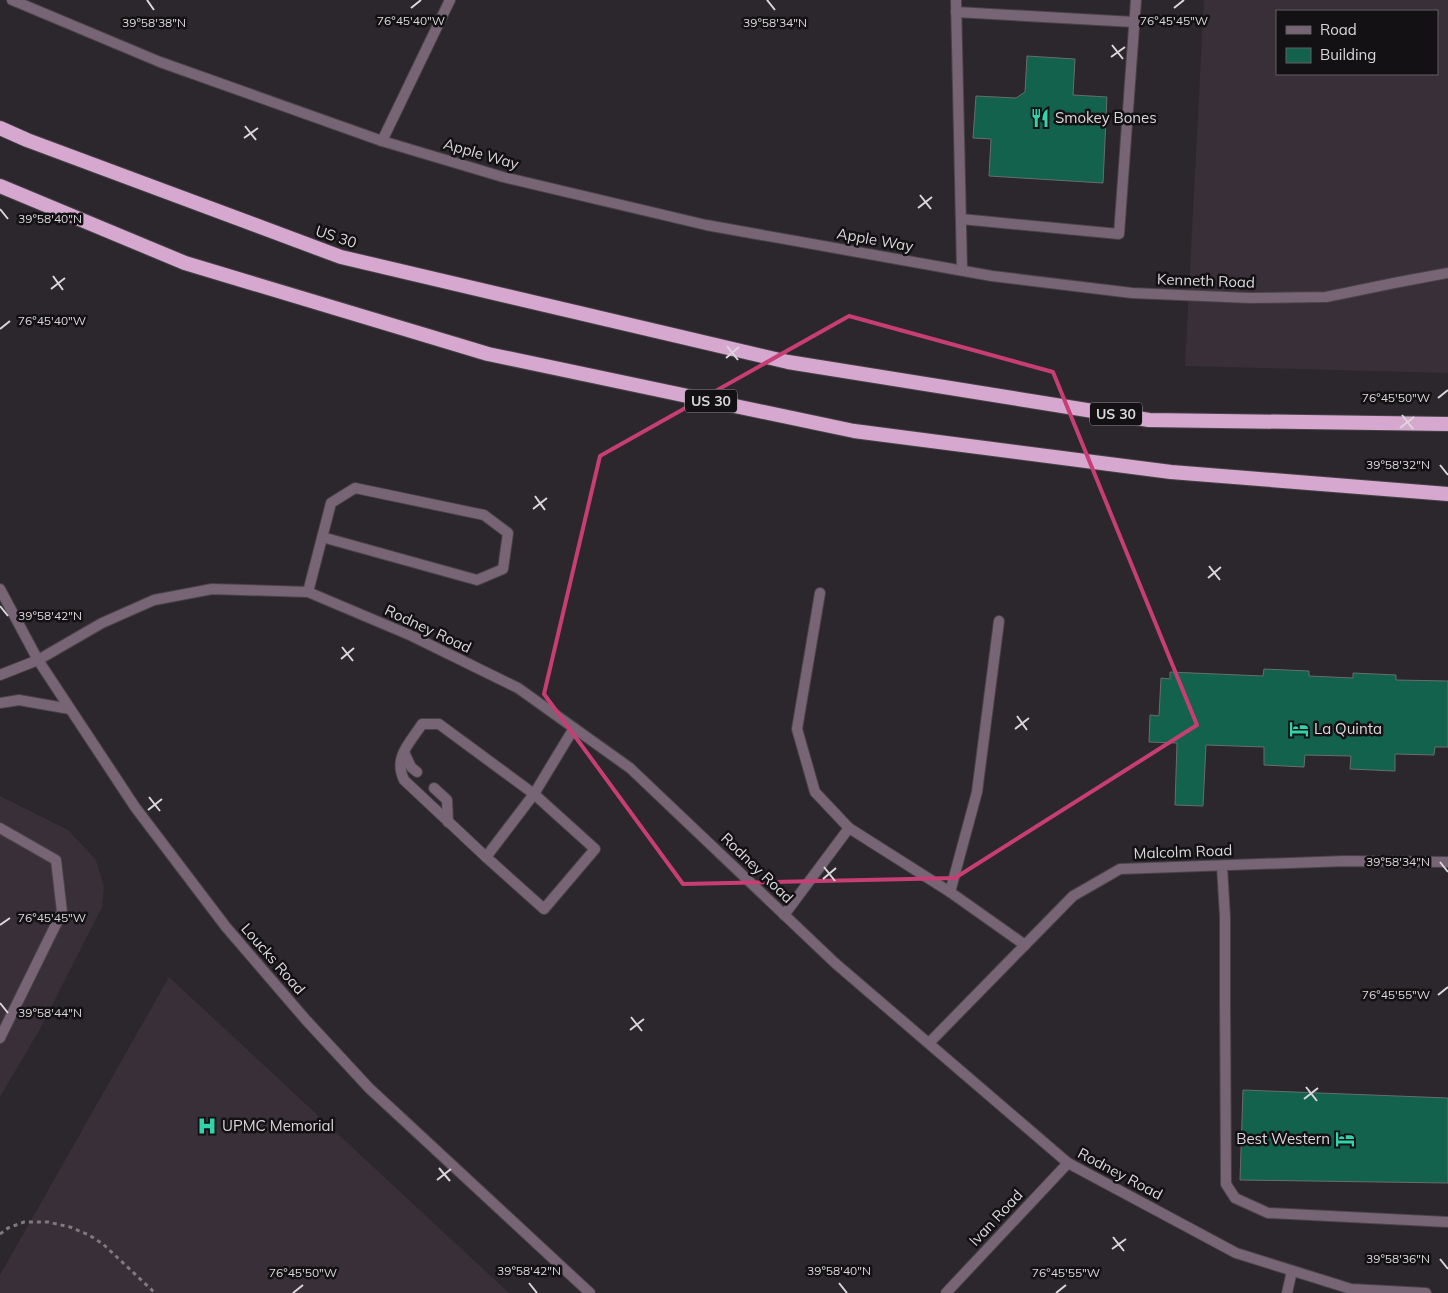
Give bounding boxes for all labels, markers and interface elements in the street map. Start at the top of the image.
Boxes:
legend [1276,10,1438,75]
text: 76°45'40"W [377,13,445,28]
text: 76°45'45"W [1140,13,1208,28]
text: 39°58'38"N [122,15,186,30]
text: 39°58'34"N [743,15,807,30]
text: Road [1320,20,1357,39]
text: Building [1320,45,1376,64]
restaurant icon: Smokey Bones [1029,107,1051,129]
place label: Smokey Bones [1055,108,1157,127]
street label: Apple Way [441,134,521,173]
text: 39°58'40"N [18,211,82,226]
street label: US 30 [313,221,359,252]
street label: Apple Way [835,223,915,256]
street label: Kenneth Road [1157,269,1255,292]
text: 76°45'40"W [18,313,86,328]
road number: US 30 [685,390,737,412]
text: 76°45'50"W [1362,390,1430,405]
road number: US 30 [1090,402,1142,426]
text: 39°58'32"N [1366,457,1430,472]
street label: Rodney Road [382,600,475,657]
text: 39°58'42"N [18,608,82,623]
hotel icon: La Quinta [1288,718,1310,740]
place label: La Quinta [1314,719,1382,738]
street label: Rodney Road [717,828,798,907]
street label: Malcolm Road [1133,840,1233,863]
text: 39°58'34"N [1366,854,1430,869]
text: 76°45'45"W [18,910,86,925]
street label: Loucks Road [237,919,310,998]
text: 76°45'55"W [1362,987,1430,1002]
text: 39°58'44"N [18,1005,82,1020]
hospital icon: UPMC Memorial [196,1115,218,1137]
place label: UPMC Memorial [222,1116,334,1135]
hotel icon: Best Western [1334,1128,1356,1150]
place label: Best Western [1236,1129,1330,1148]
street label: Rodney Road [1075,1143,1166,1204]
street label: Ivan Road [965,1186,1027,1250]
text: 39°58'36"N [1366,1251,1430,1266]
text: 39°58'42"N [497,1263,561,1278]
text: 39°58'40"N [807,1263,871,1278]
text: 76°45'50"W [269,1265,337,1280]
text: 76°45'55"W [1032,1265,1100,1280]

